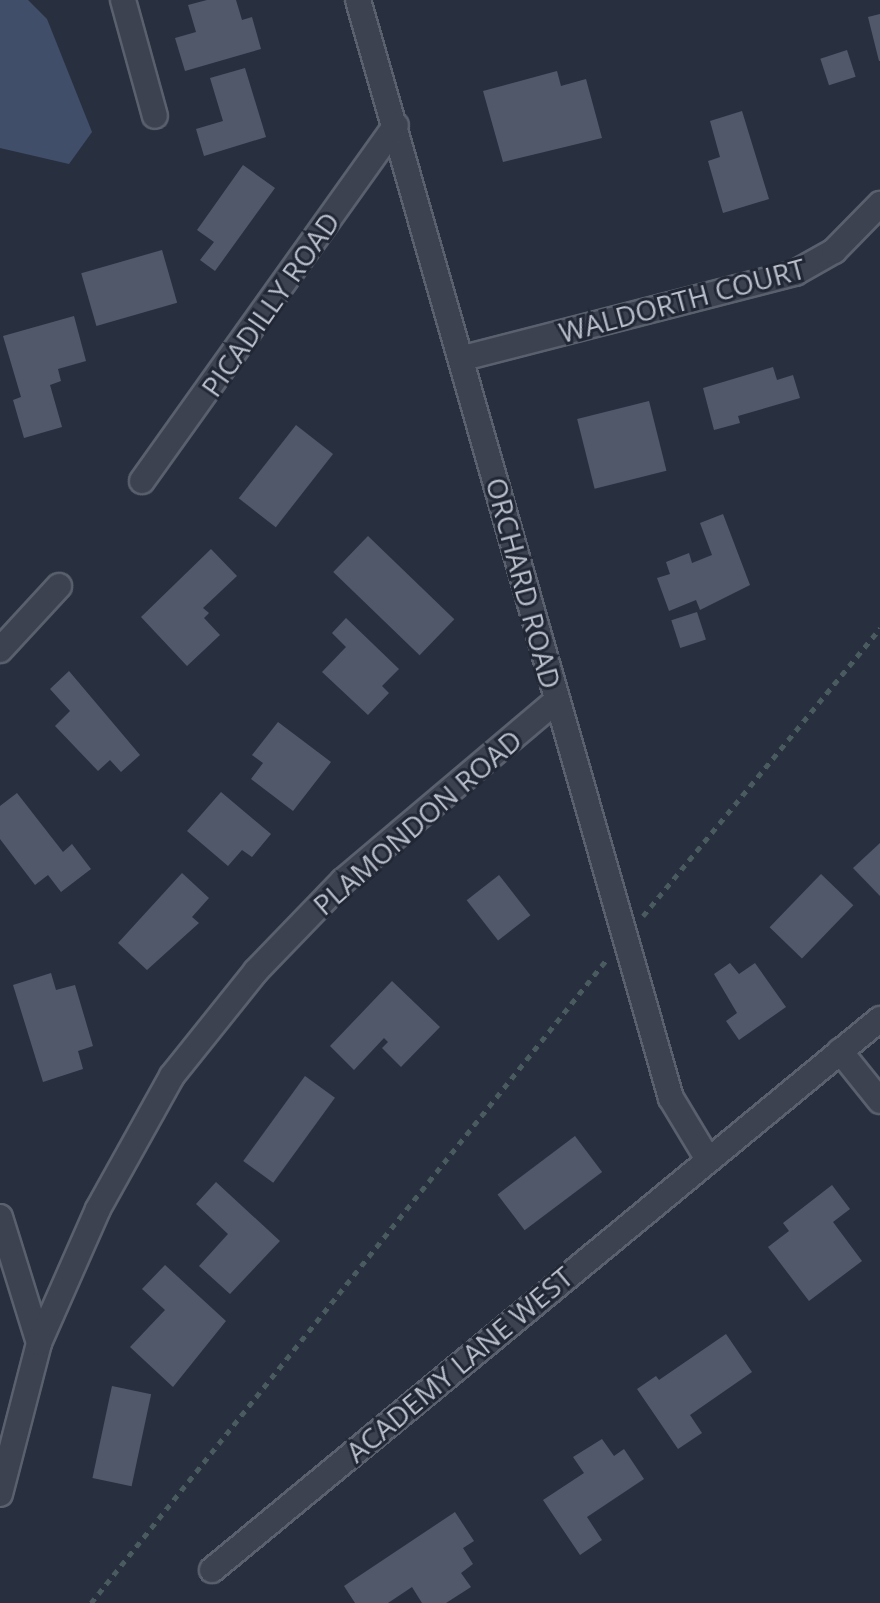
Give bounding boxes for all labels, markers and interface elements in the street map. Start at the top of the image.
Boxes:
street label: PICADILLY ROAD [194,205,346,403]
street label: WALDORTH COURT [555,251,809,349]
street label: ORCHARD ROAD [480,474,568,692]
street label: PLAMONDON ROAD [306,722,528,922]
street label: ACADEMY LANE WEST [339,1259,579,1469]

